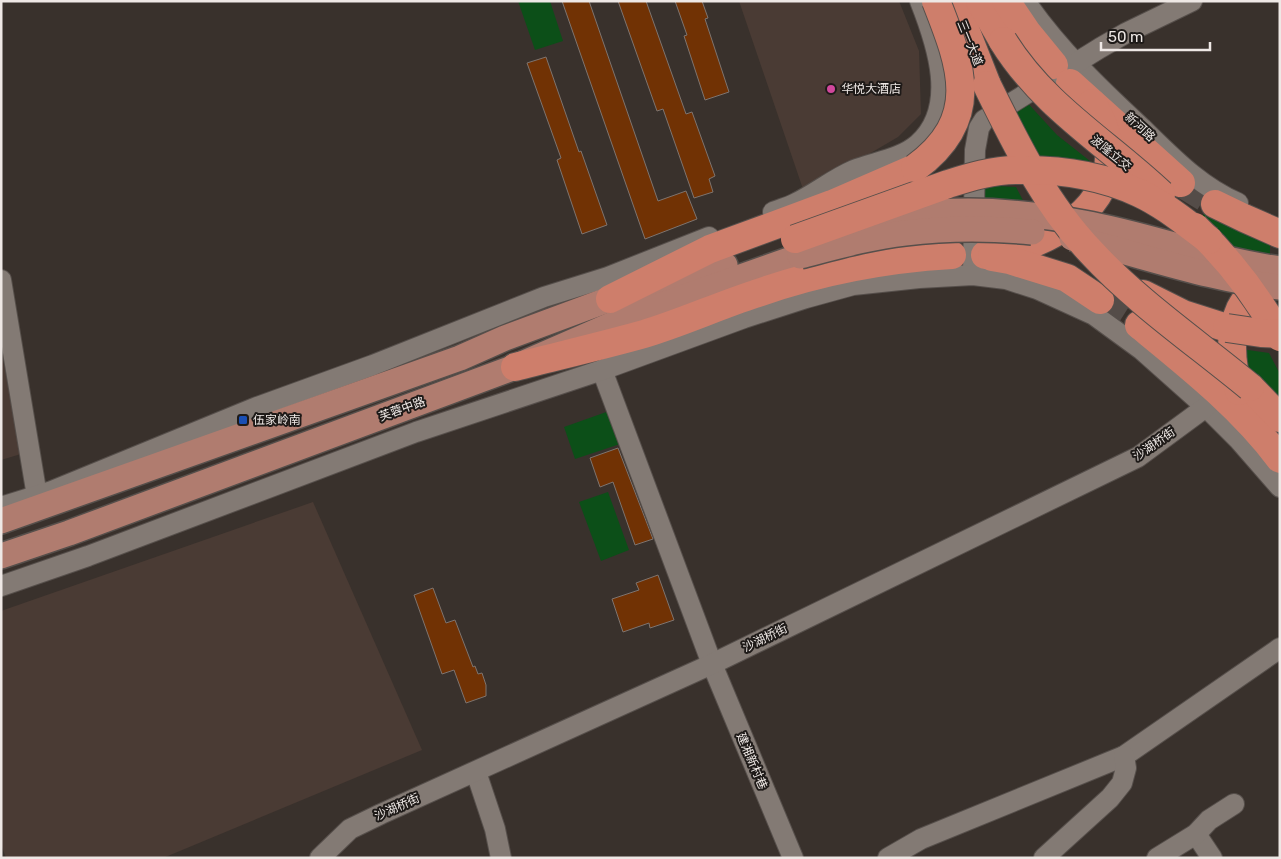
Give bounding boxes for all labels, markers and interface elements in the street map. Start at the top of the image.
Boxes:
street label: 三一大道 [955,18,985,68]
scale bar [1101,20,1210,52]
text: 50 m [1108,28,1143,46]
place label: 华悦大酒店 [841,82,901,96]
marker: 华悦大酒店 [825,83,837,95]
street label: 新河路 [1122,110,1158,144]
street label: 波隆立交 [1088,132,1134,174]
street label: 芙蓉中路 [377,394,427,424]
place label: 伍家岭南 [253,413,301,427]
marker: 伍家岭南 [237,414,249,426]
street label: 沙湖桥街 [1130,424,1178,464]
street label: 沙湖桥街 [740,621,790,655]
street label: 建湘新村巷 [734,731,770,791]
street label: 沙湖桥街 [372,791,422,823]

